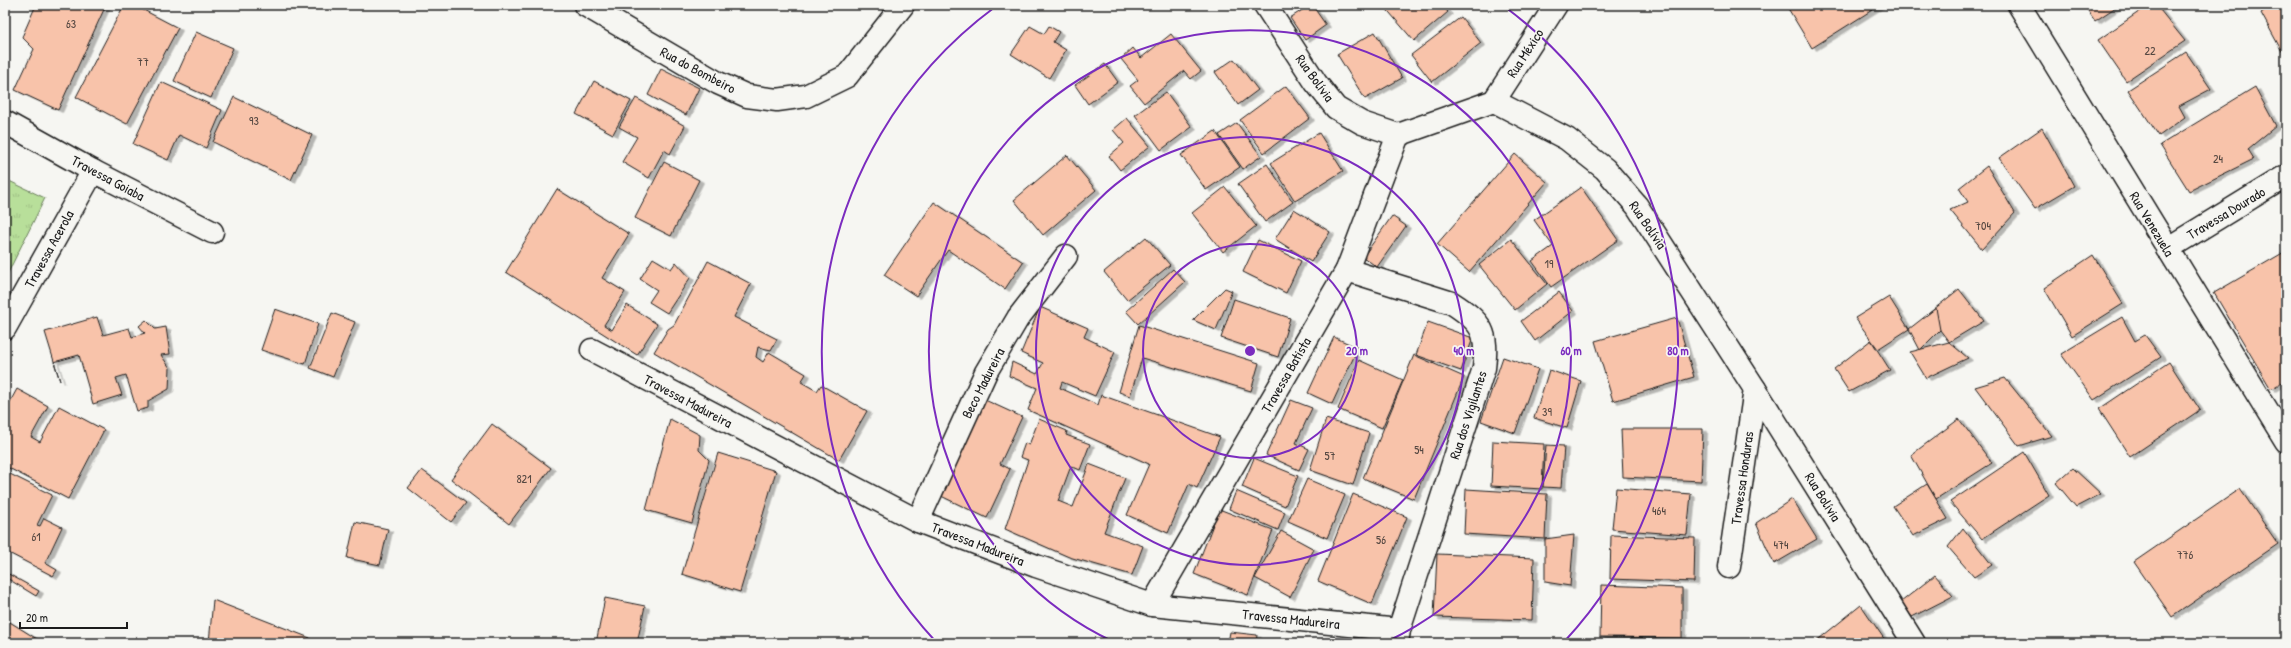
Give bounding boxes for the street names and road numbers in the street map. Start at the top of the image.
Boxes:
street label: Rua México [1502,24,1548,81]
street label: Rua do Bombeiro [657,42,740,98]
street label: Rua Bolívia [1292,50,1339,106]
street label: Travessa Goiaba [68,150,149,205]
street label: Travessa Dourado [2183,182,2269,243]
street label: Rua Venezuela [2126,188,2179,260]
street label: Rua Bolívia [1625,197,1672,253]
street label: Travessa Acerola [19,206,78,291]
street label: Travessa Batista [1256,333,1315,416]
street label: Beco Madureira [957,344,1009,421]
street label: Rua dos Vigilantes [1444,368,1492,462]
street label: Travessa Madureira [641,369,736,432]
street label: Travessa Honduras [1726,430,1757,526]
street label: Rua Bolívia [1801,469,1846,525]
street label: Travessa Madureira [929,517,1028,570]
street label: Travessa Madureira [1241,604,1341,633]

